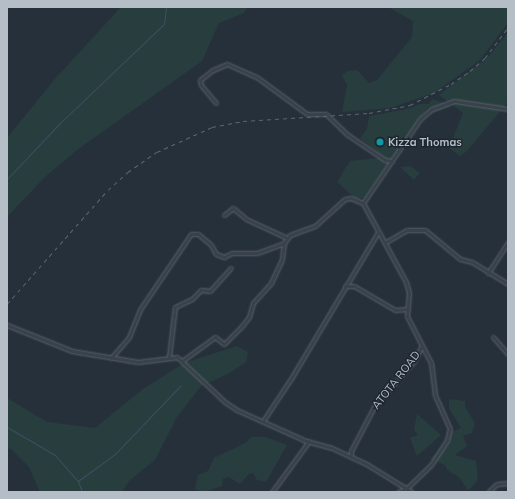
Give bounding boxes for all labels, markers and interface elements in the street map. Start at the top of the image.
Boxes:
place label: Kizza Thomas [388,135,462,149]
marker: Kizza Thomas [375,137,385,147]
street label: ATOTA ROAD [369,348,423,412]

